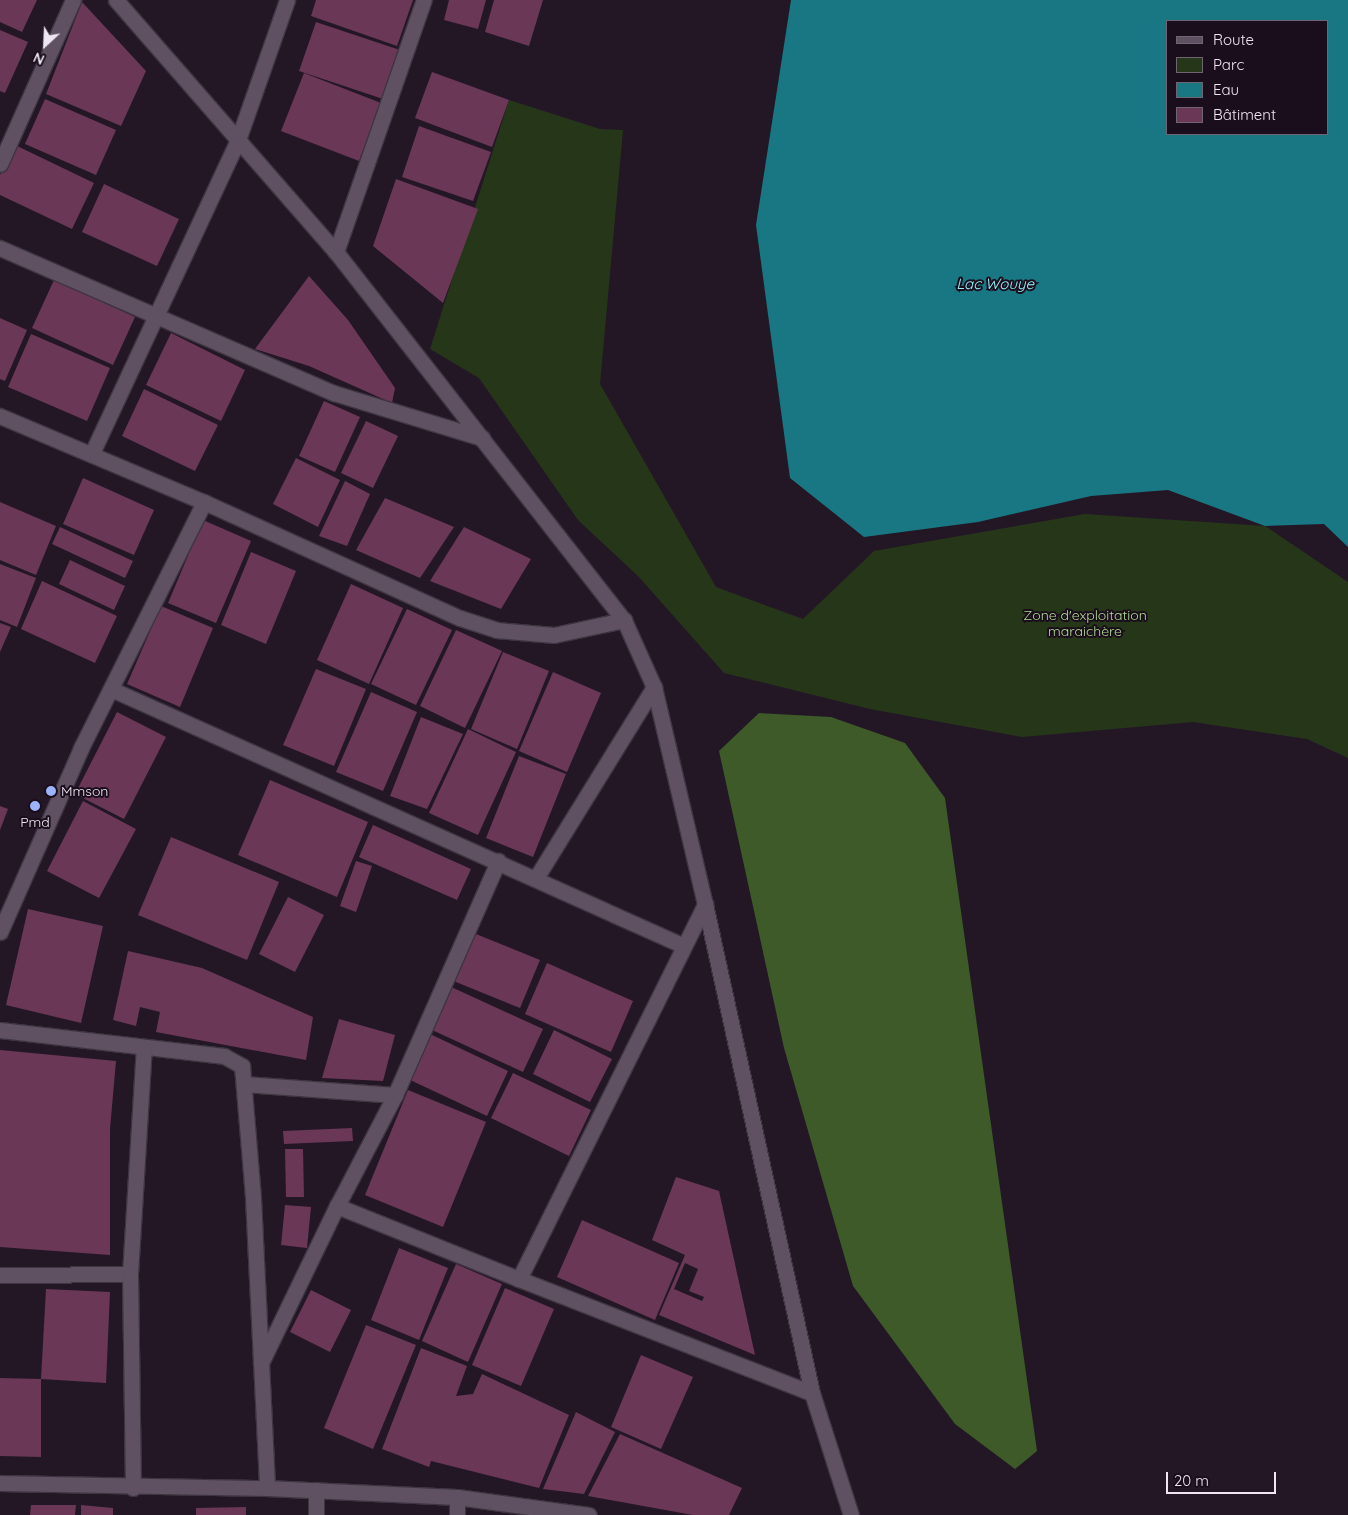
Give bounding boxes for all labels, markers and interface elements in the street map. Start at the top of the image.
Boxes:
north arrow [20,20,70,70]
legend [1166,20,1328,135]
text: Route [1213,30,1254,49]
text: N [30,48,47,69]
text: Parc [1213,55,1244,74]
text: Eau [1213,80,1239,99]
text: Bâtiment [1213,105,1276,124]
water label: Lac Wouye [956,275,1034,293]
park label: Zone d'exploitation maraichère [1023,607,1147,640]
place label: Mmson [61,783,108,799]
marker: Mmson [45,785,57,797]
marker: Pmd [29,800,41,812]
place label: Pmd [20,814,50,830]
scale bar [1168,1462,1278,1494]
text: 20 m [1174,1471,1209,1490]

